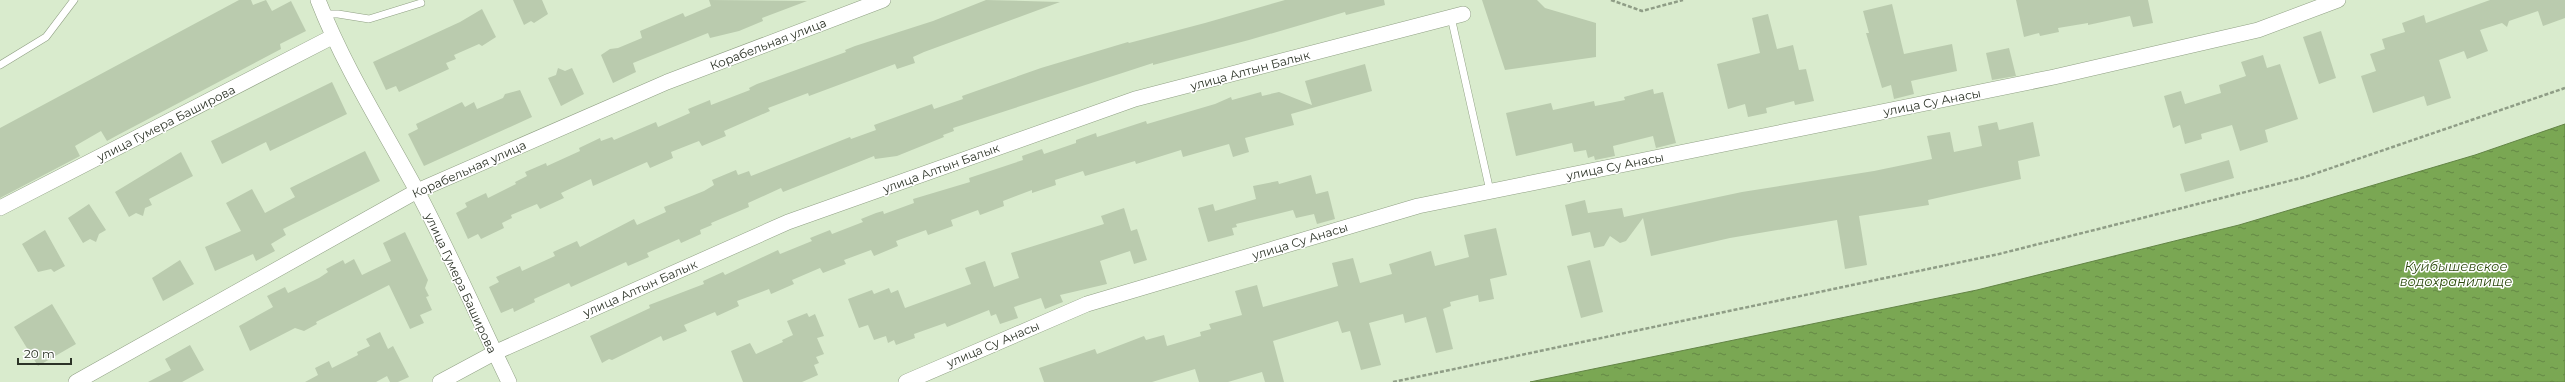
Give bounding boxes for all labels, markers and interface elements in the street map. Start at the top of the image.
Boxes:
street label: Корабельная улица [708,15,828,73]
street label: улица Алтын Балык [1188,47,1311,93]
street label: улица Гумера Баширова [93,82,238,165]
street label: улица Су Анасы [1881,85,1982,119]
street label: Корабельная улица [410,137,528,201]
street label: улица Алтын Балык [880,140,1001,196]
street label: улица Су Анасы [1564,149,1665,183]
street label: улица Гумера Баширова [421,209,500,356]
street label: улица Су Анасы [1249,219,1350,263]
street label: улица Алтын Балык [580,256,699,320]
water label: Куйбышевское водохранилище [2400,258,2512,289]
street label: улица Су Анасы [943,318,1042,371]
scale bar [18,340,71,366]
text: 20 m [24,346,55,361]

